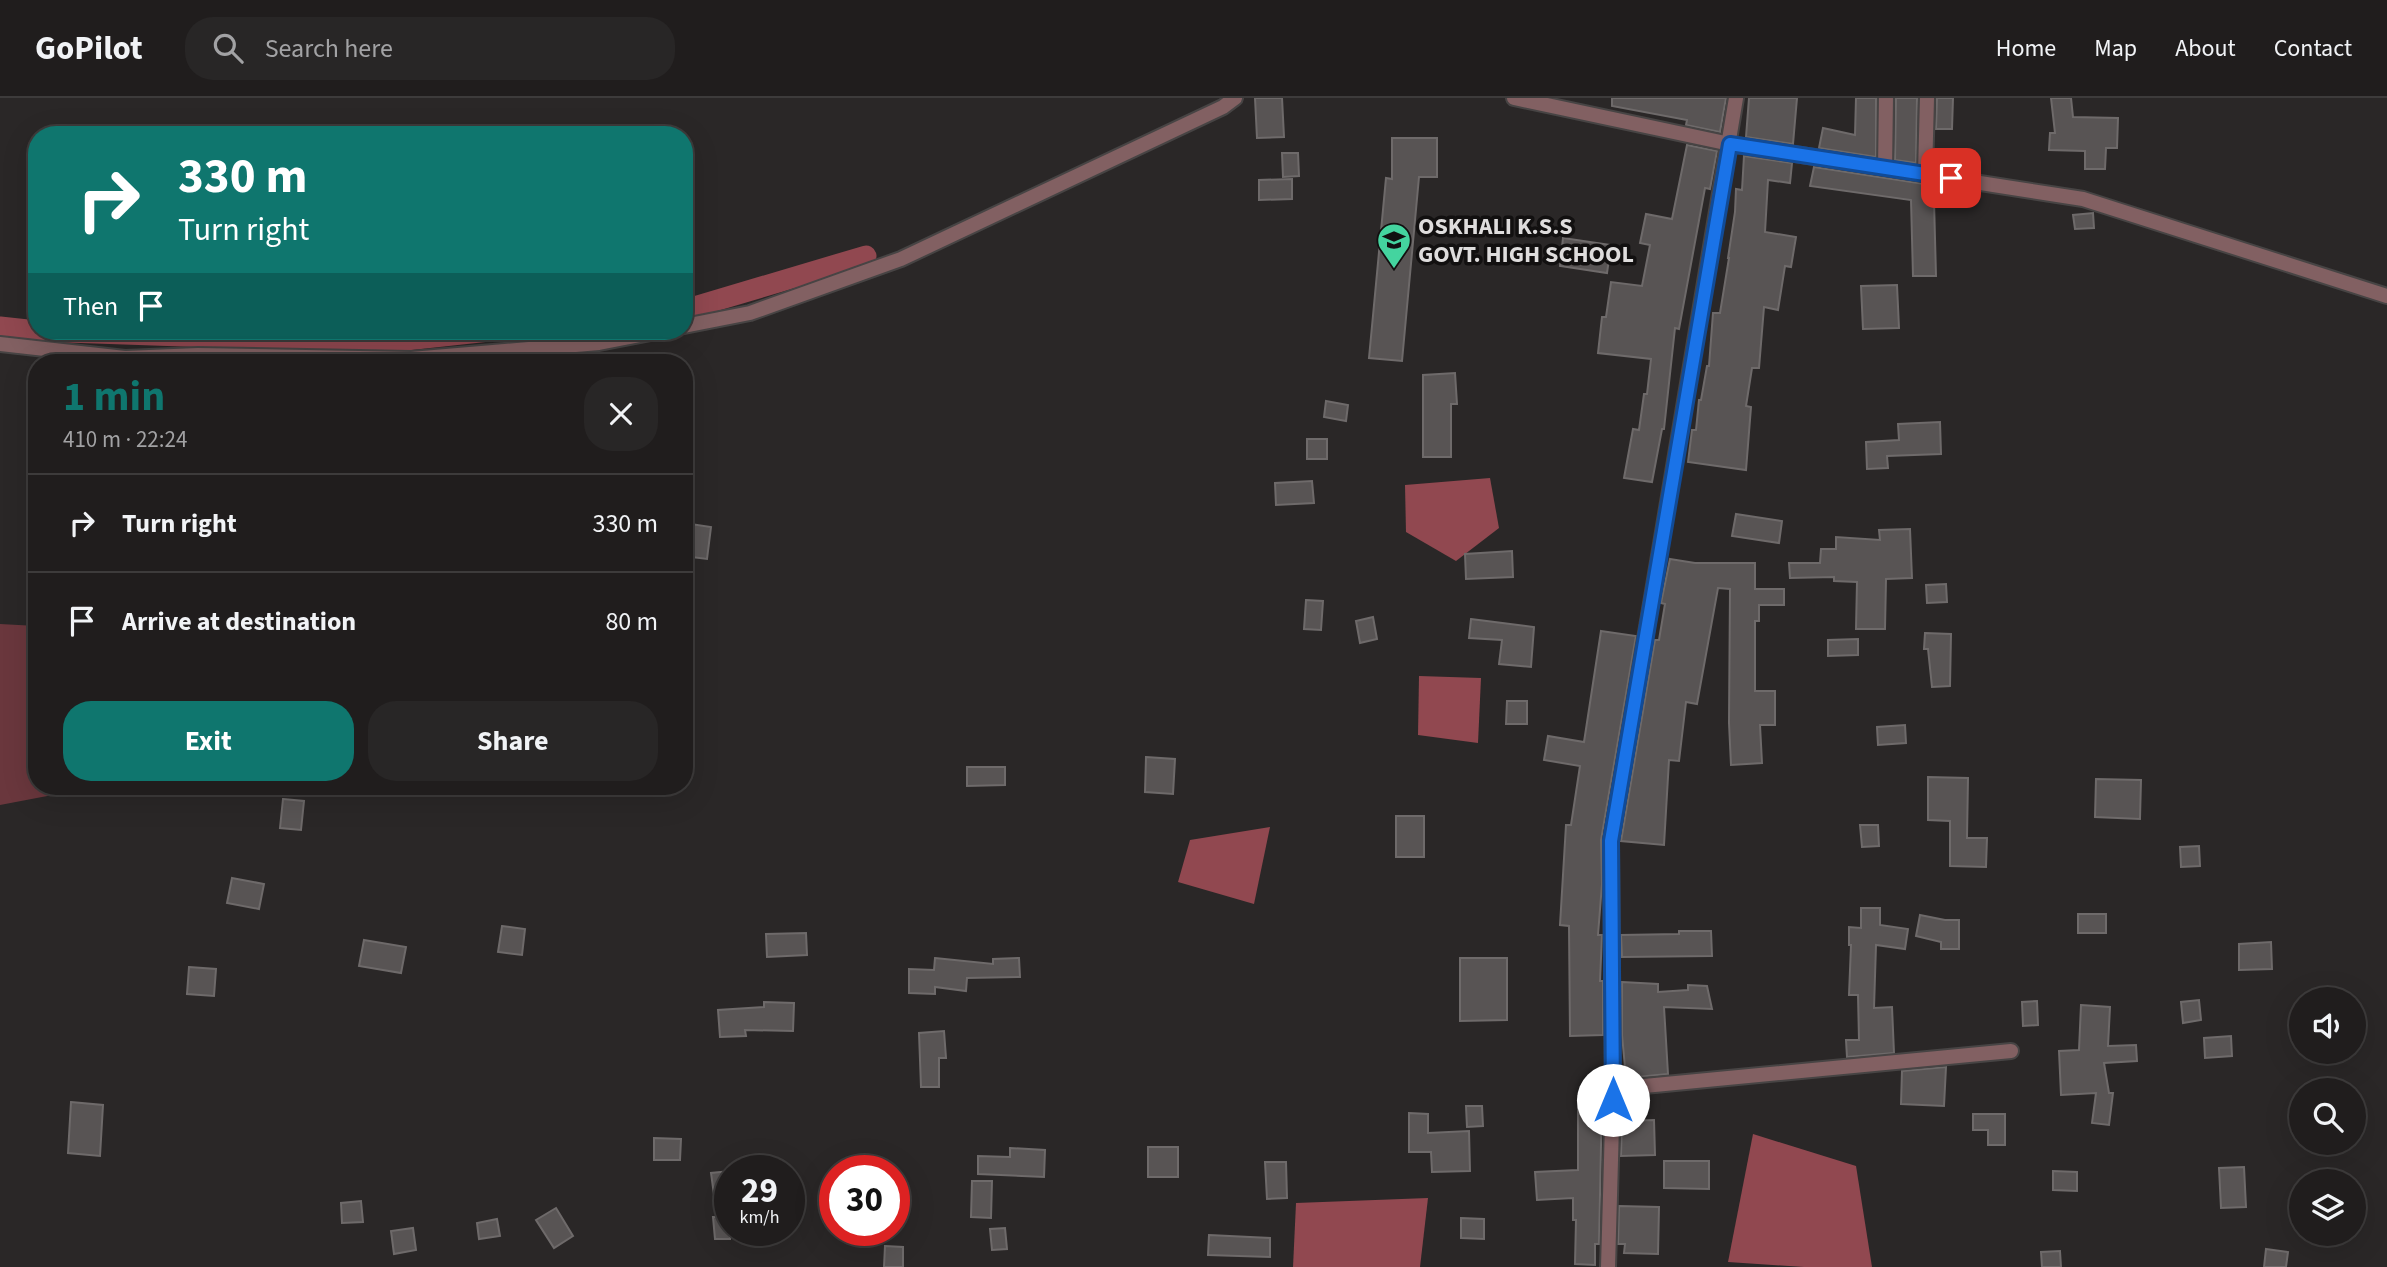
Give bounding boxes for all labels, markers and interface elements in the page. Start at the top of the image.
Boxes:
search box [185,17,675,80]
text: GoPilot [35,25,143,72]
icon: search [209,29,247,67]
text: Search here [265,30,393,67]
text: Home [1996,31,2056,66]
text: Map [2094,31,2137,66]
text: About [2175,31,2236,66]
text: Contact [2274,31,2352,66]
text: 330 m [178,142,307,212]
pin [1921,148,1981,208]
icon: right [63,154,154,245]
icon: arrive [1932,159,1970,197]
text: Turn right [178,207,309,253]
place label: OSKHALI K.S.S GOVT. HIGH SCHOOL [1418,209,1634,272]
school or university icon: OSKHALI K.S.S GOVT. HIGH SCHOOL [1375,221,1413,270]
icon: arrive [132,287,170,325]
text: Then [63,288,118,325]
text: 1 min [63,367,165,427]
button: close [584,377,658,451]
text: 410 m · 22:24 [63,423,187,456]
icon: right [63,504,101,542]
text: Turn right [122,505,237,542]
text: 330 m [592,505,658,542]
icon: arrive [63,602,101,640]
text: Arrive at destination [122,603,356,640]
text: 80 m [605,603,658,640]
button: Exit [63,701,354,781]
button: Share [368,701,658,781]
map controls [2289,987,2366,1246]
button: sound [2289,987,2366,1064]
position arrow [1576,1063,1650,1137]
button: search [2289,1078,2366,1155]
speed limit sign: 30 [819,1155,910,1246]
text: 29 [741,1166,778,1216]
button: layers [2289,1169,2366,1246]
text: km/h [740,1205,779,1230]

